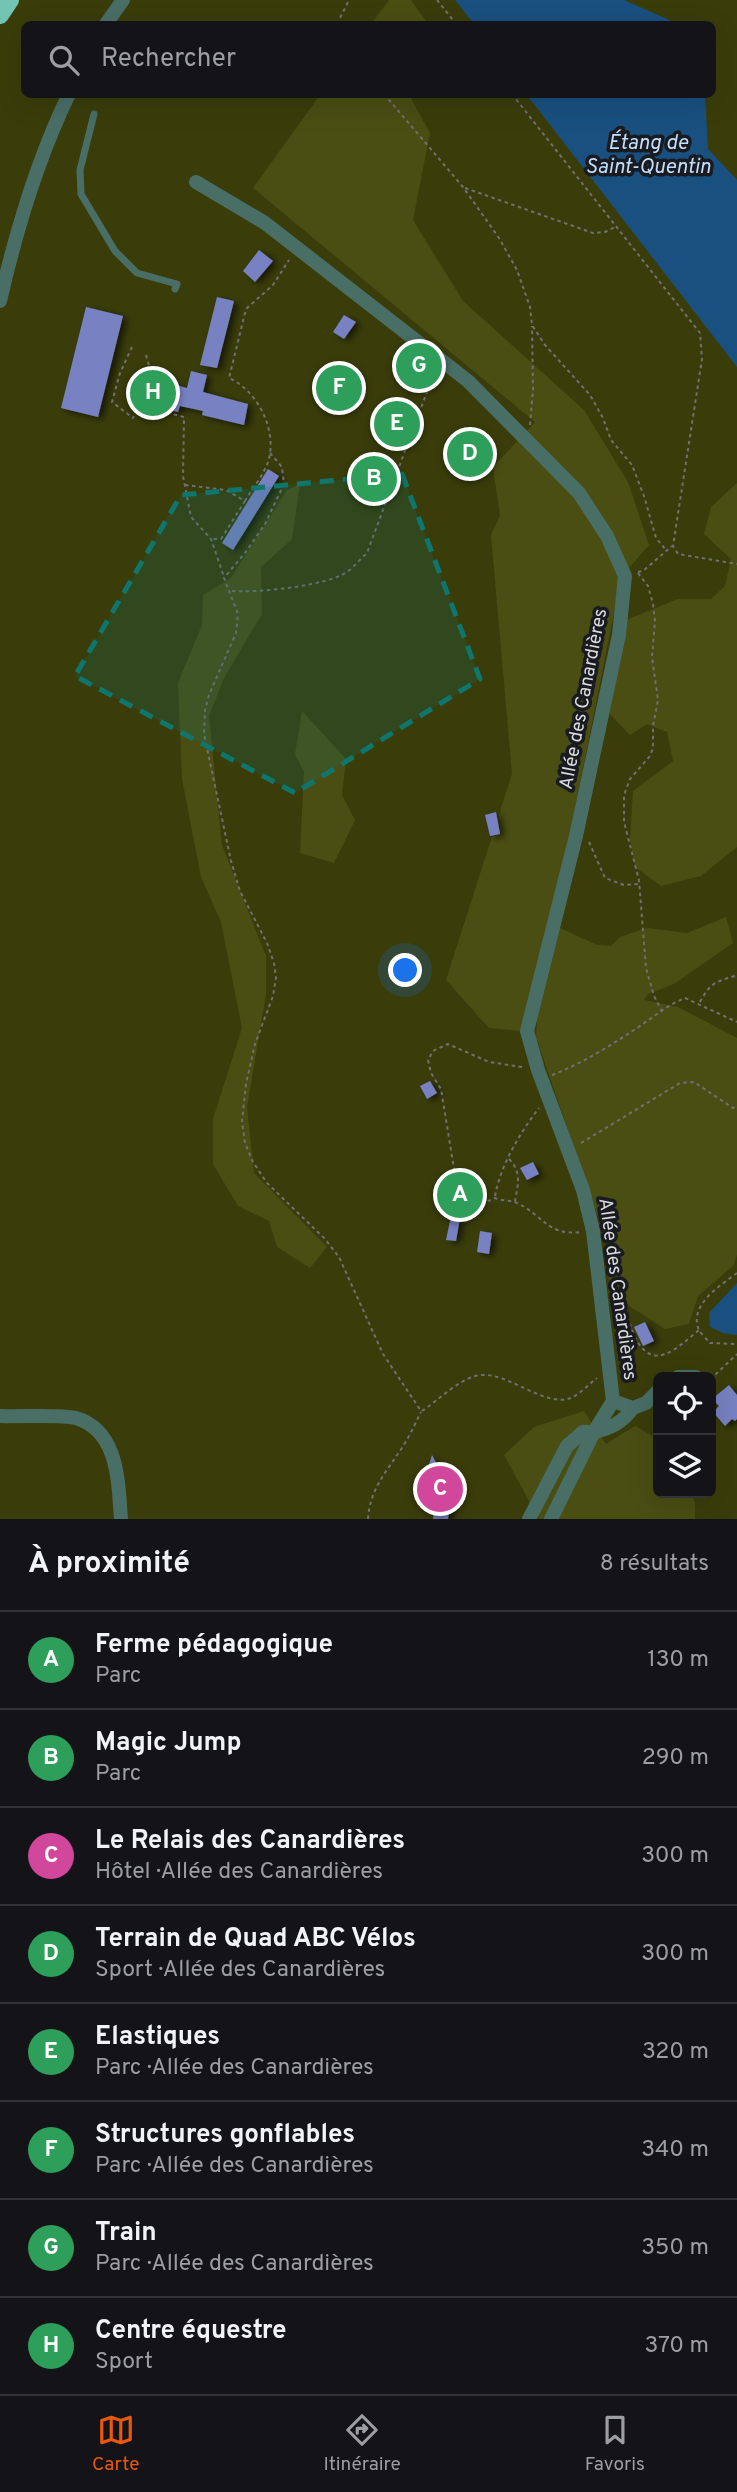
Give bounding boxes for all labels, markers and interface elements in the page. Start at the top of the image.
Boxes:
search box [21,21,716,98]
icon: search [45,41,83,79]
text: Rechercher [101,43,236,76]
water label: Étang de Saint-Quentin [585,129,711,181]
pin: G [396,340,442,392]
pin: F [316,362,362,414]
pin: H [130,367,176,419]
pin: E [374,398,420,450]
pin: D [447,428,493,480]
pin: B [351,453,397,505]
street label: Allée des Canardières [555,606,613,792]
your location [388,953,422,987]
pin: A [437,1169,483,1221]
street label: Allée des Canardières [592,1196,642,1382]
map controls [653,1372,716,1498]
button: locate [653,1372,716,1435]
button: layers [653,1435,716,1498]
pin: C [417,1463,463,1515]
text: À proximité [28,1546,190,1583]
text: 8 résultats [600,1550,709,1579]
text: Ferme pédagogique [95,1629,333,1662]
text: A [43,1646,59,1675]
text: 130 m [647,1646,709,1675]
text: Parc [95,1662,141,1691]
text: Magic Jump [95,1727,242,1760]
text: B [43,1744,59,1773]
text: 290 m [642,1744,709,1773]
text: Parc [95,1760,141,1789]
text: Le Relais des Canardières [95,1825,405,1858]
text: C [44,1842,58,1871]
text: 300 m [641,1842,709,1871]
text: Hôtel · Allée des Canardières [95,1858,383,1887]
text: Terrain de Quad ABC Vélos [95,1923,416,1956]
text: D [43,1940,59,1969]
text: 300 m [641,1940,709,1969]
text: Sport · Allée des Canardières [95,1956,385,1985]
text: Elastiques [95,2021,220,2054]
text: E [44,2038,58,2067]
text: 320 m [642,2038,709,2067]
text: Parc · Allée des Canardières [95,2054,374,2083]
text: Structures gonflables [95,2119,355,2152]
text: F [44,2136,58,2165]
text: 340 m [641,2136,709,2165]
text: Parc · Allée des Canardières [95,2152,374,2181]
text: Train [95,2217,157,2250]
text: G [43,2234,59,2263]
text: 350 m [641,2234,709,2263]
text: Parc · Allée des Canardières [95,2250,374,2279]
text: Centre équestre [95,2315,287,2348]
text: H [43,2332,59,2361]
text: 370 m [644,2332,709,2361]
text: Sport [95,2348,153,2377]
tab: Carte [92,2411,139,2477]
tab: Itinéraire [323,2411,401,2477]
tab: Favoris [585,2411,645,2477]

